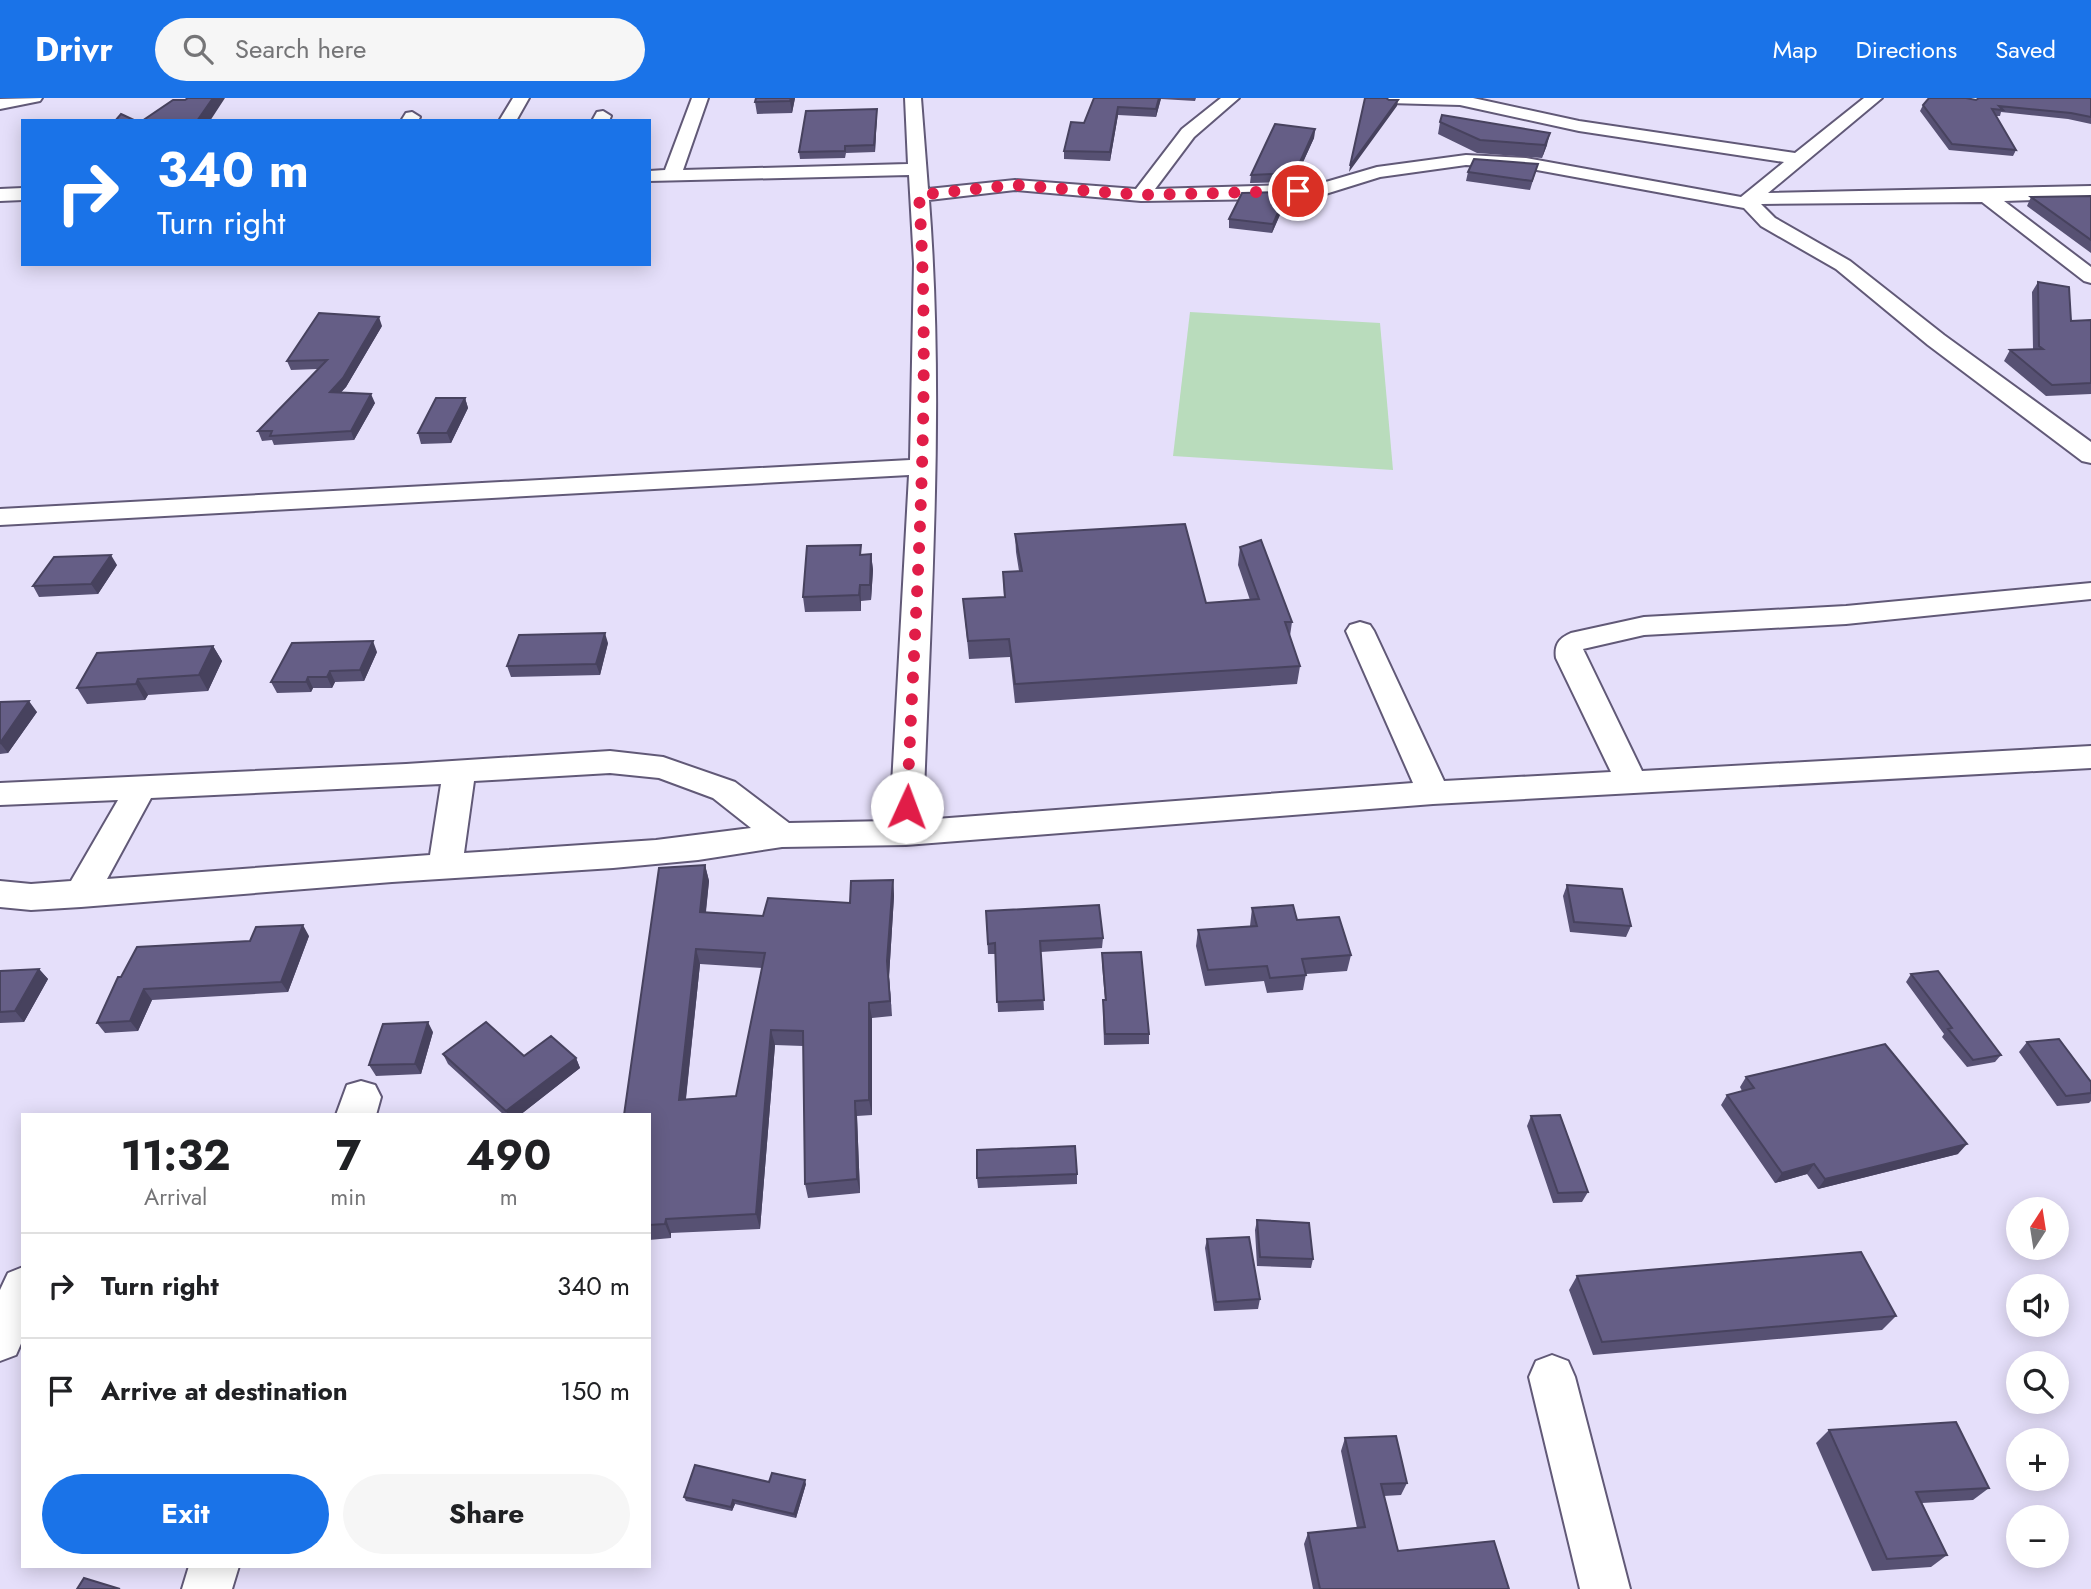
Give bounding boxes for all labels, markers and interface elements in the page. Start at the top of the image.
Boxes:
search box [155,18,645,81]
text: Drivr [35,26,113,73]
icon: search [179,30,217,68]
text: Search here [235,30,366,68]
text: Map [1773,32,1818,67]
text: Directions [1856,32,1957,67]
text: Saved [1995,32,2056,67]
text: 340 m [157,135,309,205]
icon: right [42,147,133,238]
pin [1268,161,1328,221]
icon: arrive [1279,172,1317,210]
text: Turn right [157,200,286,246]
position arrow [870,770,944,844]
text: 11:32 [121,1125,231,1186]
text: 7 [336,1125,361,1186]
text: 490 [466,1125,551,1186]
text: Arrival [144,1180,207,1214]
text: min [330,1180,366,1214]
text: m [500,1180,518,1214]
north arrow [2006,1197,2068,1260]
map controls [2006,1197,2069,1568]
icon: right [42,1267,80,1305]
text: Turn right [101,1267,219,1305]
text: 340 m [557,1267,630,1305]
button: sound [2006,1274,2069,1337]
button: search [2006,1351,2069,1414]
icon: arrive [42,1372,80,1410]
text: Arrive at destination [101,1372,348,1410]
text: 150 m [560,1372,630,1410]
button: + [2006,1428,2069,1491]
button: Exit [42,1474,329,1554]
button: Share [343,1474,630,1554]
button: − [2006,1505,2069,1568]

